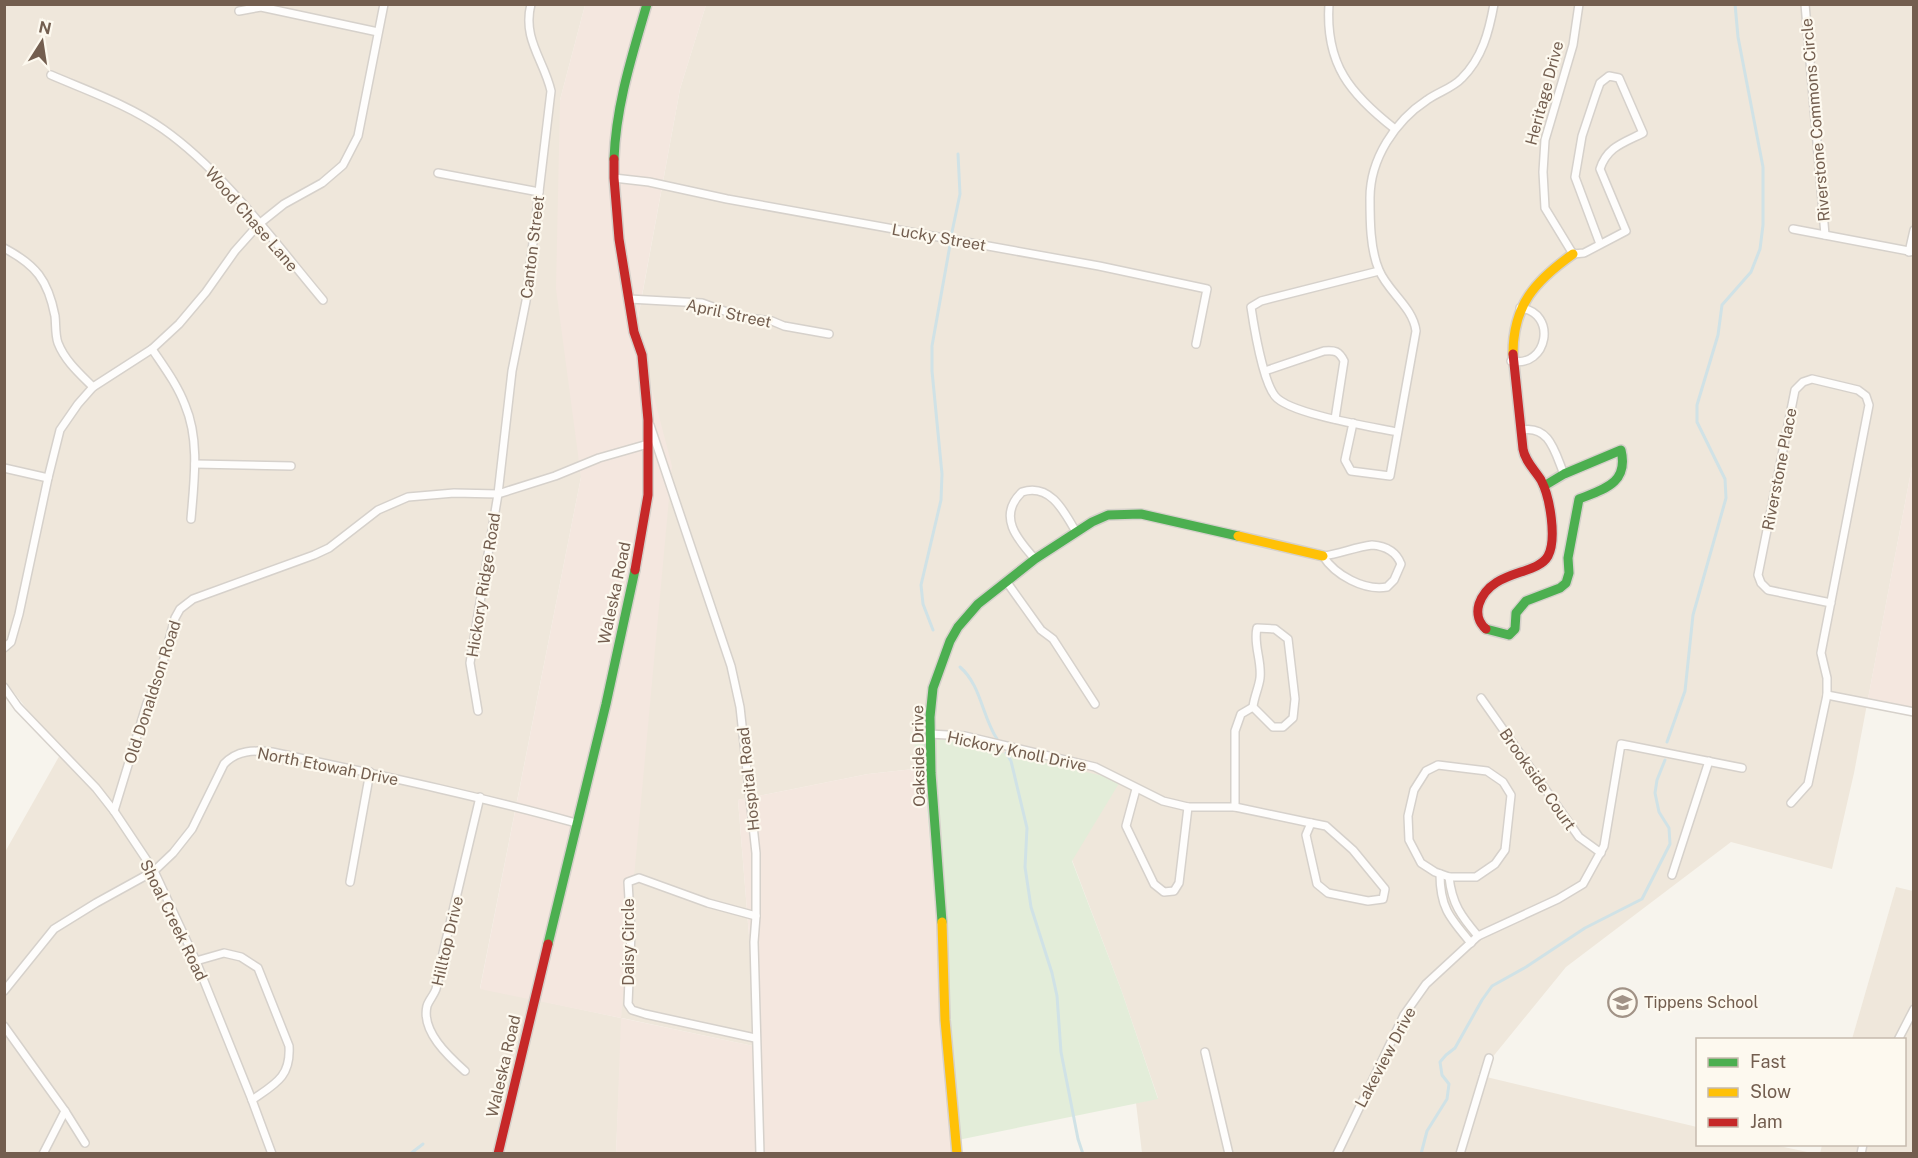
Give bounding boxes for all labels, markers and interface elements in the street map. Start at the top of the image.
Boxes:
north arrow [12,12,72,72]
text: N [37,17,53,38]
street label: Riverstone Commons Circle [1797,17,1834,222]
street label: Heritage Drive [1521,39,1568,147]
street label: Wood Chase Lane [201,163,302,275]
street label: Canton Street [517,195,548,300]
street label: Lucky Street [890,220,988,255]
street label: April Street [685,295,773,332]
street label: Riverstone Place [1758,406,1801,532]
street label: Hickory Ridge Road [463,512,504,659]
street label: Waleska Road [594,540,635,646]
street label: Old Donaldson Road [120,618,185,766]
street label: Oakside Drive [908,705,929,807]
street label: Brookside Court [1495,725,1580,834]
street label: Hospital Road [734,726,763,832]
street label: Hickory Knoll Drive [945,727,1088,776]
street label: North Etowah Drive [256,743,400,789]
street label: Shoal Creek Road [136,857,211,984]
street label: Hilltop Drive [428,894,467,988]
street label: Daisy Circle [619,898,638,986]
school or university icon: Tippens School [1607,986,1639,1018]
place label: Tippens School [1644,993,1758,1012]
street label: Lakeview Drive [1351,1004,1420,1111]
street label: Waleska Road [482,1013,524,1119]
legend [1696,1038,1906,1146]
text: Fast [1750,1051,1786,1072]
text: Slow [1750,1081,1791,1102]
text: Jam [1750,1111,1783,1132]

